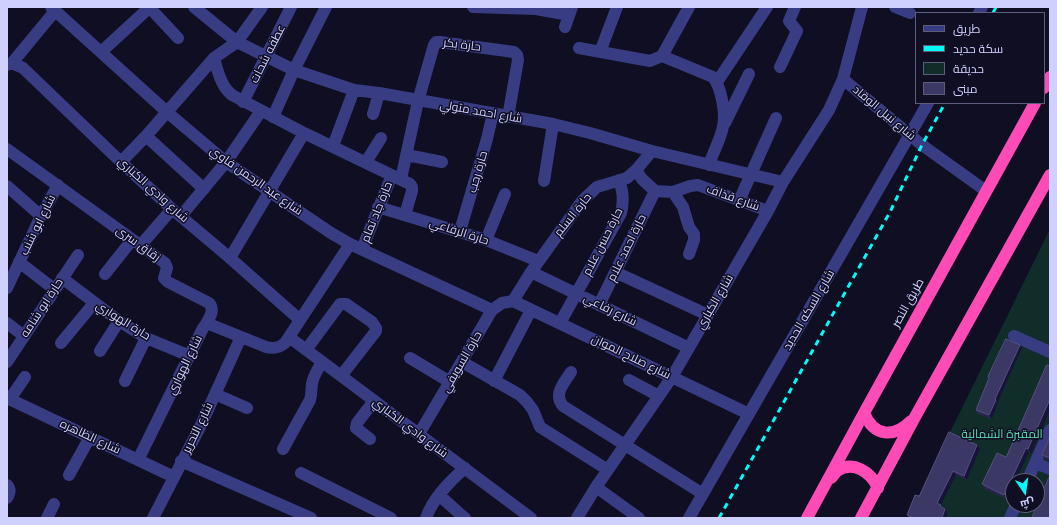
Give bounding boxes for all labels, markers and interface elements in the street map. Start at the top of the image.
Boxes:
legend [915,12,1045,104]
text: طريق [953,21,980,36]
street label: عطفه شحات [247,22,289,86]
street label: حارة بكر [442,36,482,54]
text: سكة حديد [953,41,1003,56]
text: حديقة [953,61,984,76]
text: مبنى [953,81,978,96]
street label: شارع نبيل الوقاد [850,83,918,143]
street label: شارع احمد متولي [439,98,523,126]
street label: شارع عبد الرحمن فاوي [207,144,305,218]
street label: حارة رجب [465,149,491,195]
street label: شارع وادي الكباري [115,154,191,226]
street label: حارة جاد تمام [358,179,396,245]
street label: شارع قذاف [705,182,761,214]
street label: حارة السلم [551,190,595,240]
street label: شارع ابو شنب [17,192,59,258]
street label: حارة حسن علام [580,206,626,278]
street label: حارة احمد علام [605,212,649,284]
street label: حارة الرفاعي [427,216,491,248]
street label: زقاق سرى [113,223,163,265]
street label: شارع السكه الحديد [780,267,838,353]
street label: شارع الكباري [693,272,737,332]
street label: حارة ابو شامه [18,276,66,340]
street label: طريق النصر [889,276,927,330]
street label: شارع رفاعي [581,291,639,329]
street label: حارة الهواري [93,299,153,343]
street label: حارة السويفي [439,329,485,395]
street label: شارع صلاح الموان [589,332,673,382]
street label: شارع الهواري [164,333,206,397]
street label: شارع وادي الكباري [369,395,451,461]
street label: شارع التحرير [180,400,216,456]
street label: شارع الظاهره [57,417,123,457]
park label: المقبرة الشمالية [961,428,1043,442]
north arrow [1005,473,1045,513]
text: ش [1019,495,1036,512]

